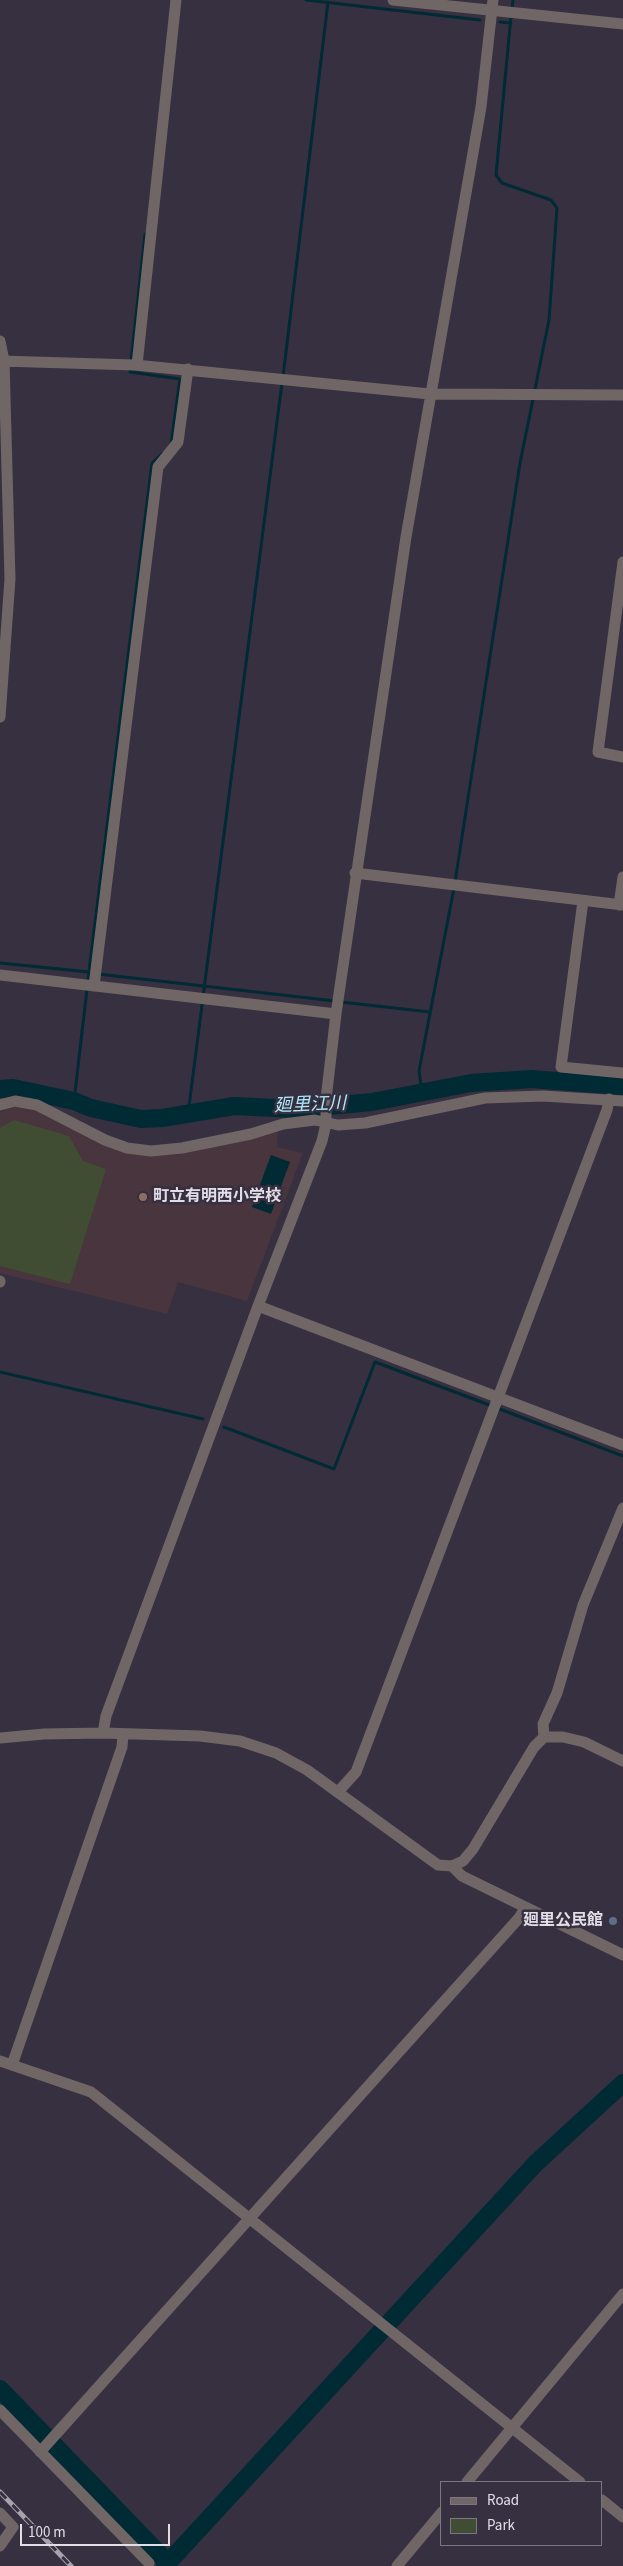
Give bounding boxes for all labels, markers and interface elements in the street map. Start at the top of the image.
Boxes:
water label: 廻里江川 [274,1094,346,1118]
place label: 町立有明西小学校 [153,1187,281,1207]
marker: 町立有明西小学校 [137,1191,149,1203]
place label: 廻里公民館 [523,1911,603,1931]
marker: 廻里公民館 [607,1915,619,1927]
legend [440,2481,603,2546]
text: Road [487,2490,519,2511]
scale bar [22,2514,172,2546]
text: Park [487,2515,515,2536]
text: 100 m [28,2522,66,2543]

